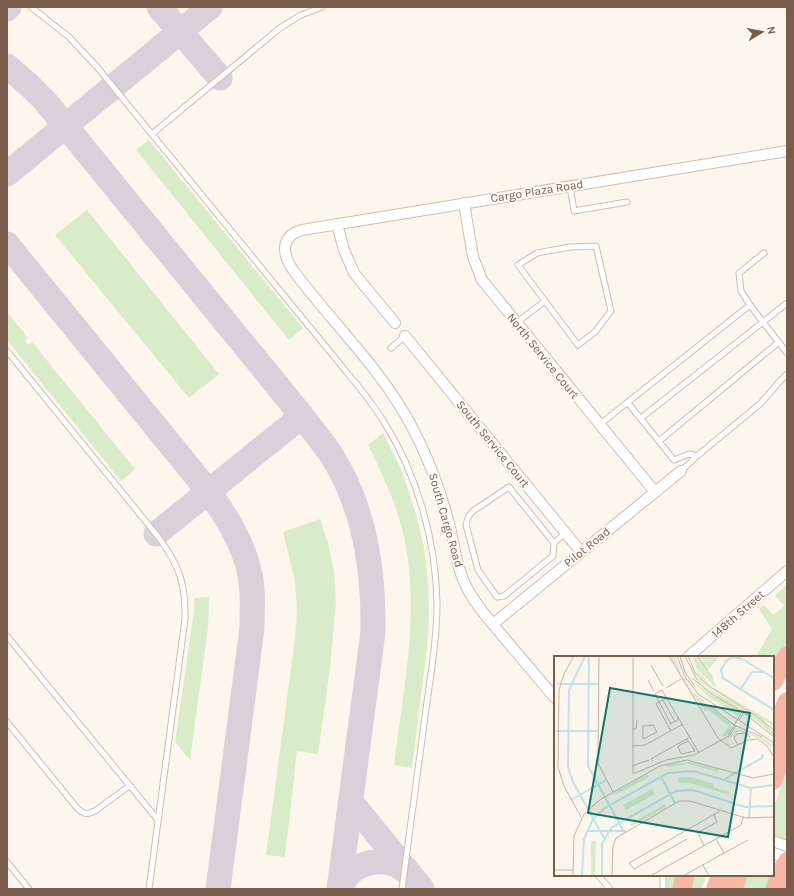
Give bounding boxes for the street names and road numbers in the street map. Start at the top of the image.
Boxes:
street label: Cargo Plaza Road [490,177,584,205]
street label: North Service Court [504,310,582,402]
street label: South Service Court [453,398,533,491]
street label: South Cargo Road [426,471,466,569]
street label: Pilot Road [561,524,613,570]
street label: 148th Street [709,587,768,641]

